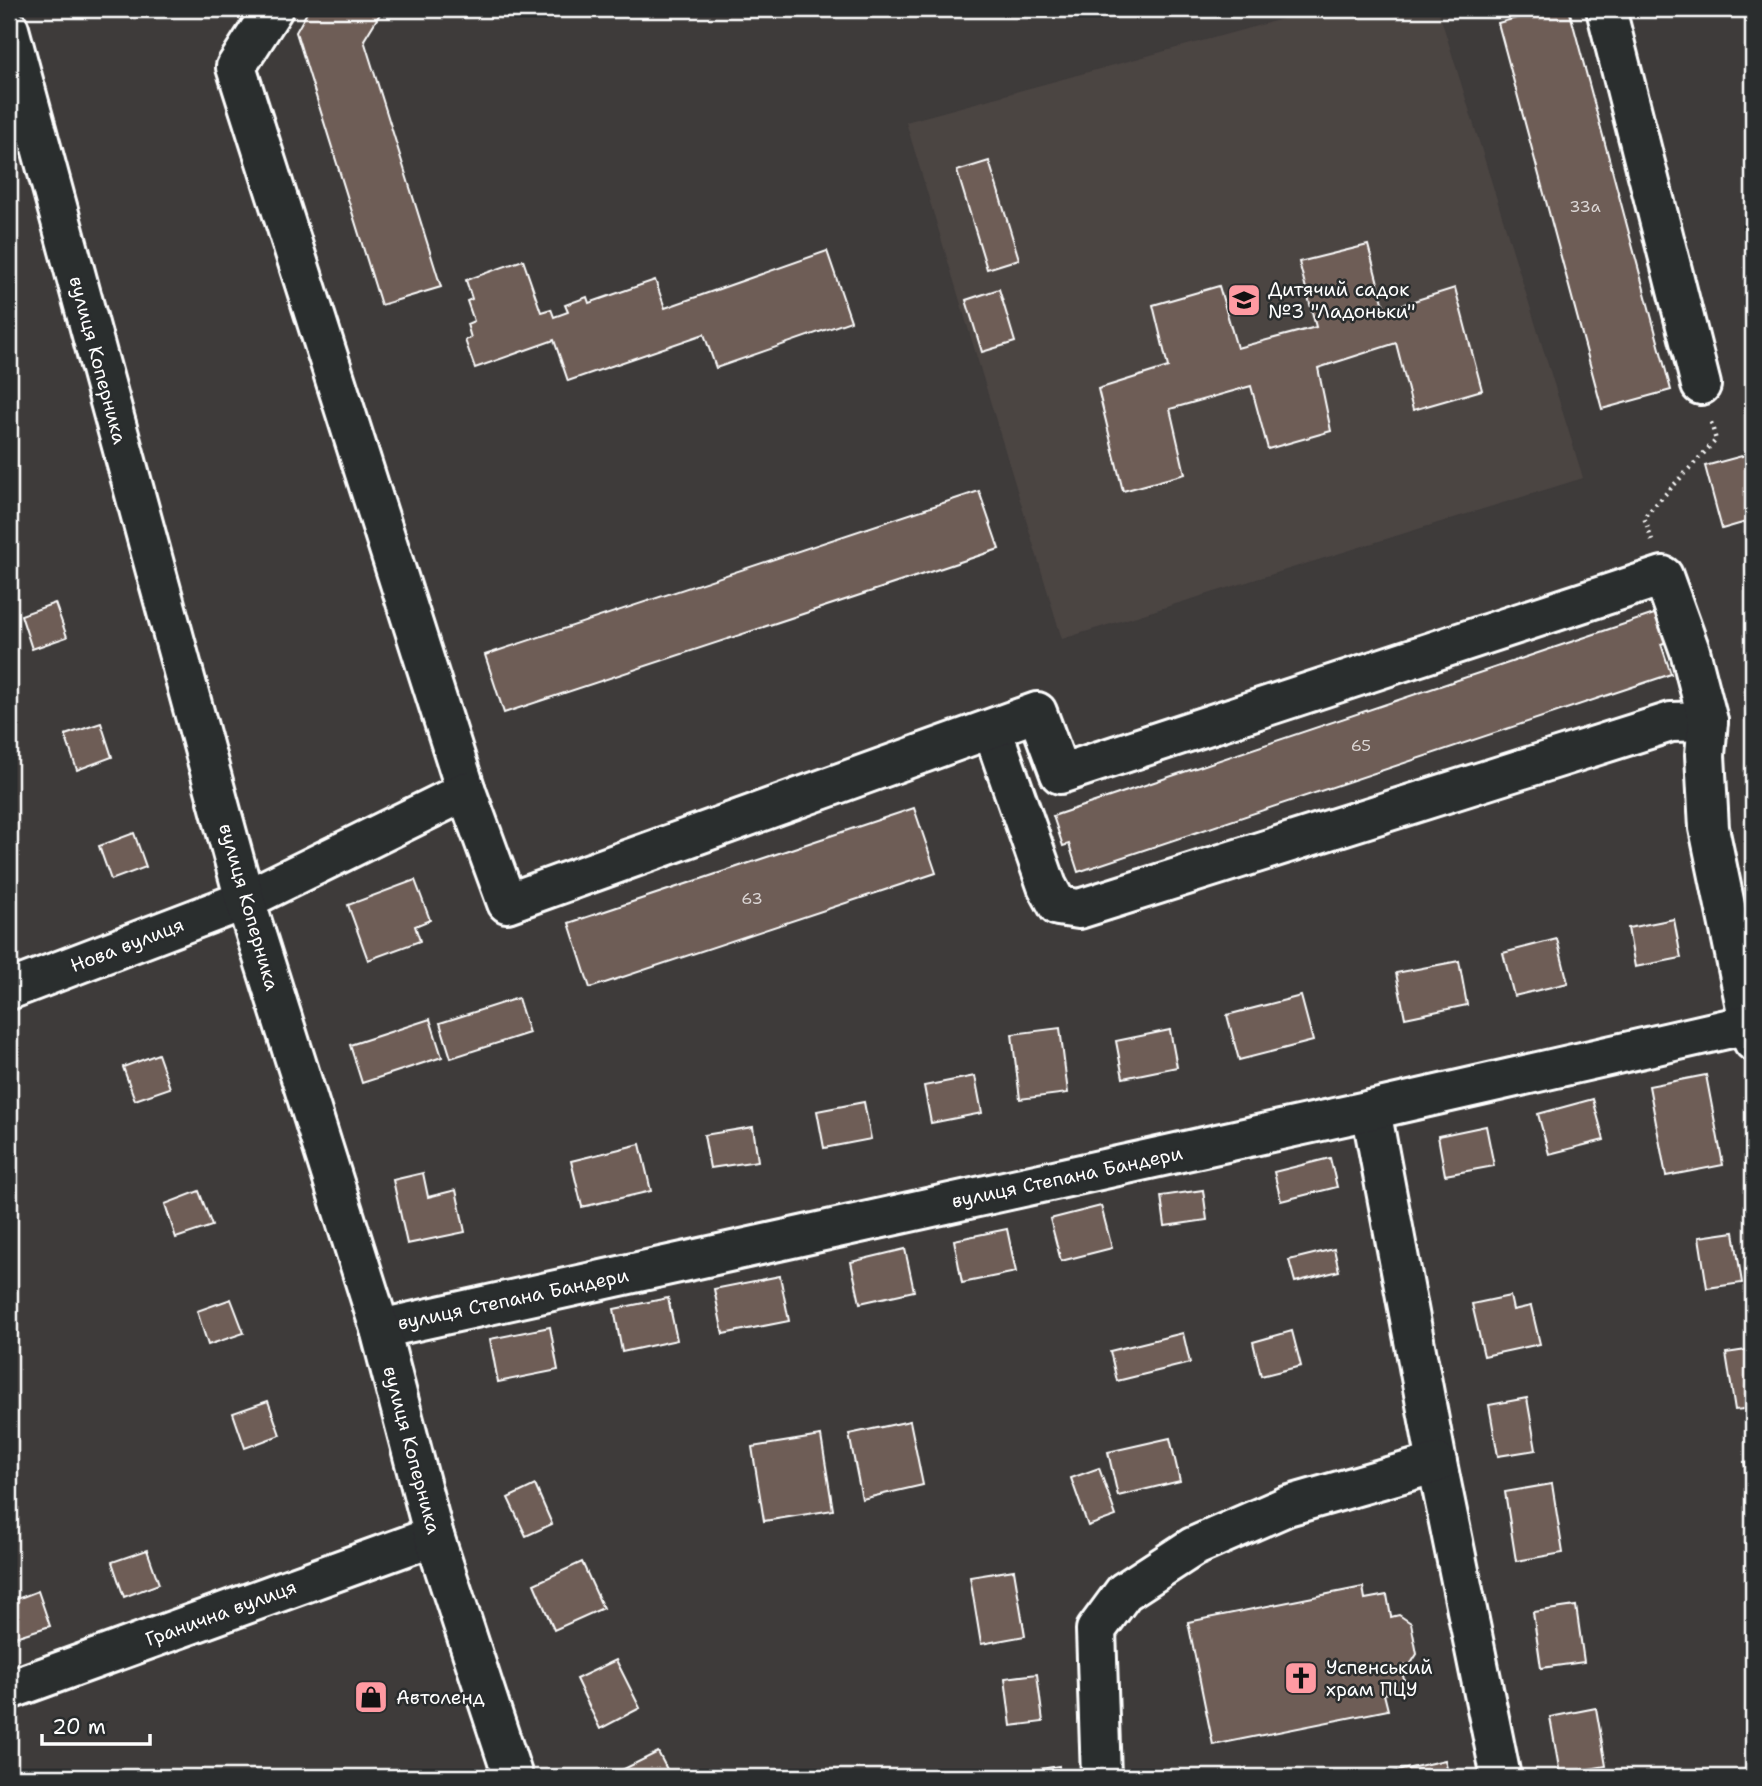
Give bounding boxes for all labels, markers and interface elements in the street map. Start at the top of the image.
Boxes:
house number: 33а [1569,196,1601,217]
street label: вулиця Коперника [64,273,132,447]
place label: Дитячий садок №3 "Ладоньки" [1268,277,1416,324]
school or university icon: Дитячий садок №3 "Ладоньки" [1225,281,1263,319]
house number: 65 [1351,735,1371,756]
street label: вулиця Коперника [213,821,285,994]
house number: 63 [741,888,763,909]
street label: Нова вулиця [67,912,187,978]
street label: вулиця Степана Бандери [949,1140,1185,1214]
street label: вулиця Степана Бандери [395,1262,631,1336]
street label: вулиця Коперника [378,1363,446,1537]
street label: Гранична вулиця [142,1574,300,1652]
place label: Успенський храм ПЦУ [1326,1655,1433,1702]
church icon: Успенський храм ПЦУ [1282,1659,1320,1697]
shop icon: Автоленд [352,1678,390,1716]
place label: Автоленд [396,1685,485,1710]
scale bar [42,1702,150,1746]
text: 20 m [52,1713,106,1741]

